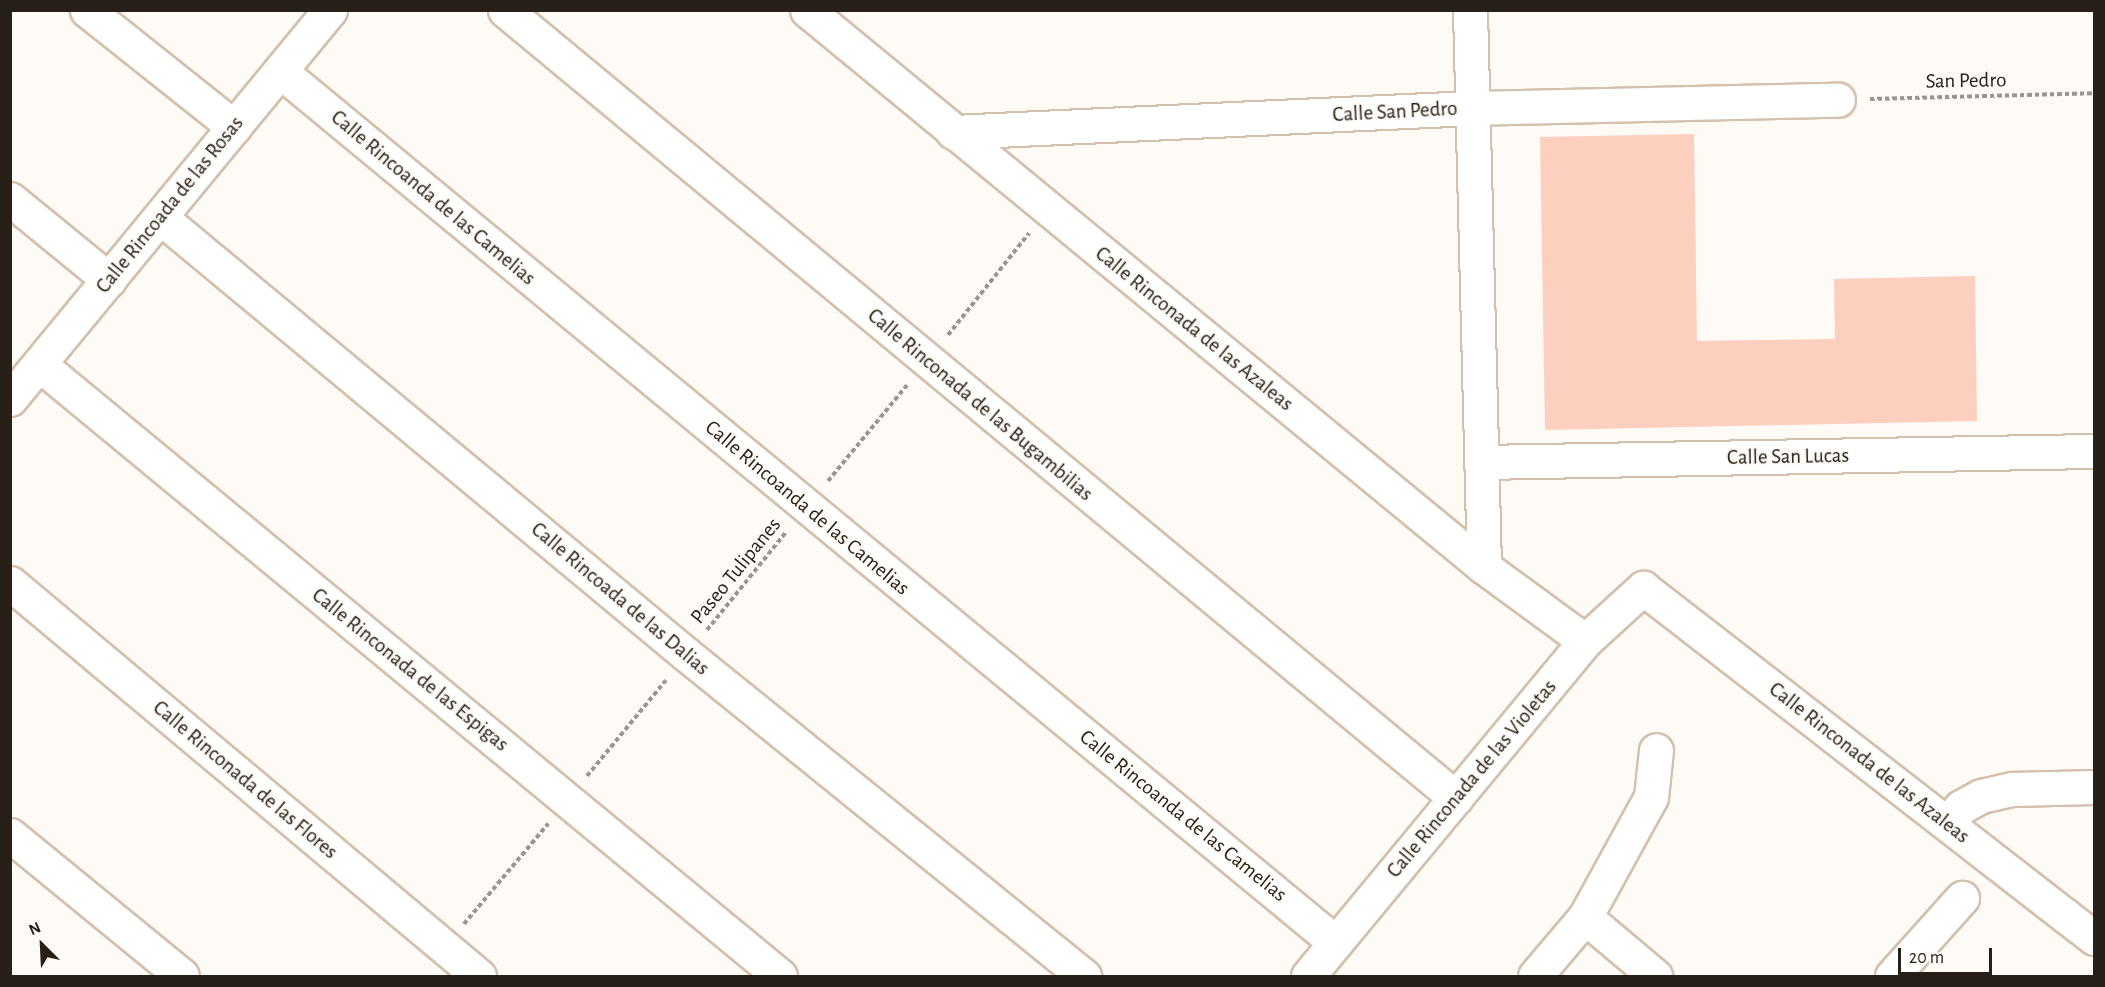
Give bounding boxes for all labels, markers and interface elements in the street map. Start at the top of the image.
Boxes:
street label: San Pedro [1925,68,2007,94]
street label: Calle San Pedro [1332,96,1458,128]
street label: Calle Rincoanda de las Camelias [326,105,540,291]
street label: Calle Rincoada de las Rosas [91,111,249,299]
street label: Calle Rinconada de las Azaleas [1090,241,1298,417]
street label: Calle Rinconada de las Bugambilias [862,303,1098,507]
street label: Calle Rincoanda de las Camelias [700,415,914,601]
street label: Calle San Lucas [1727,443,1849,471]
street label: Paseo Tulipanes [685,513,787,629]
street label: Calle Rincoada de las Dalias [526,517,714,681]
street label: Calle Rinconada de las Espigas [307,583,513,757]
street label: Calle Rinconada de las Violetas [1382,675,1562,883]
street label: Calle Rinconada de las Azaleas [1764,677,1974,849]
street label: Calle Rinconada de las Flores [148,695,342,865]
street label: Calle Rincoanda de las Camelias [1074,725,1292,907]
north arrow [12,915,72,975]
text: N [26,919,43,938]
scale bar [1901,936,1996,974]
text: 20 m [1909,949,1944,967]

